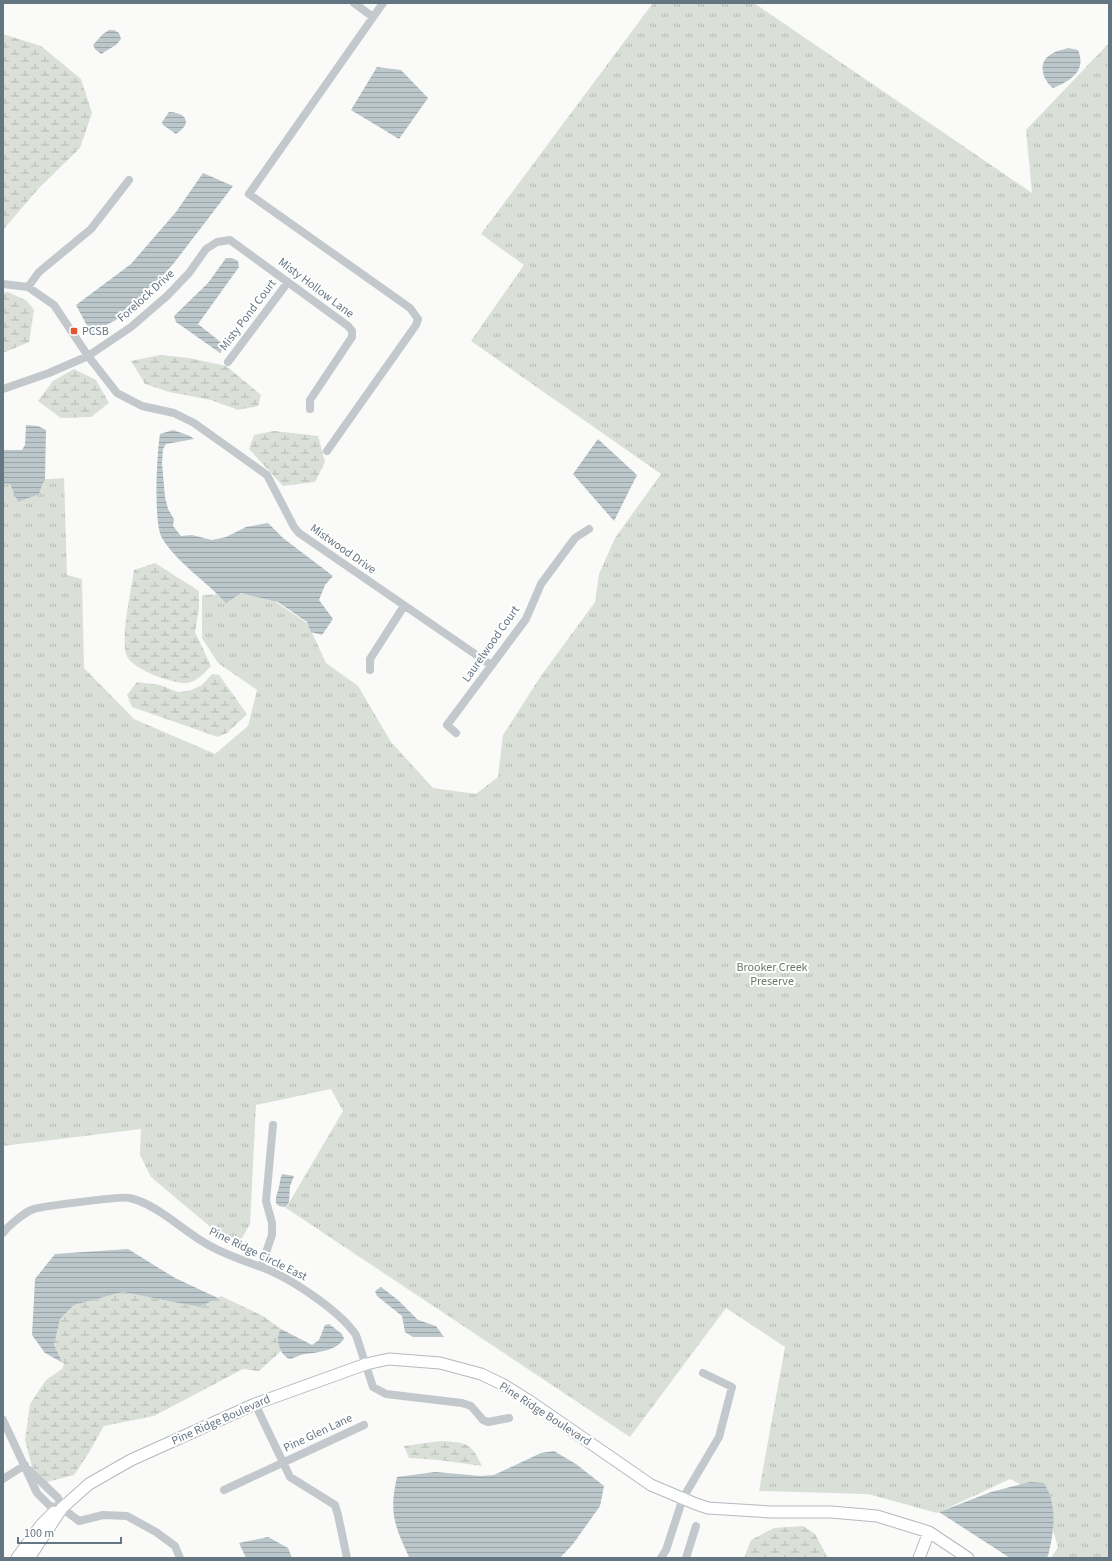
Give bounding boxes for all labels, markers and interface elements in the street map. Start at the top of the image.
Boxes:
street label: Misty Hollow Lane [275,254,357,322]
street label: Forelock Drive [114,266,178,326]
street label: Misty Pond Court [216,276,280,354]
place label: PCSB [82,323,109,340]
marker: PCSB [69,326,79,336]
street label: Mistwood Drive [307,520,380,578]
street label: Laurelwood Court [458,602,524,686]
park label: Brooker Creek Preserve [736,959,808,990]
street label: Pine Ridge Circle East [206,1223,310,1285]
street label: Pine Ridge Boulevard [496,1378,594,1450]
street label: Pine Ridge Boulevard [169,1391,273,1449]
street label: Pine Glen Lane [281,1410,355,1456]
scale bar [18,1519,121,1545]
text: 100 m [24,1525,54,1542]

